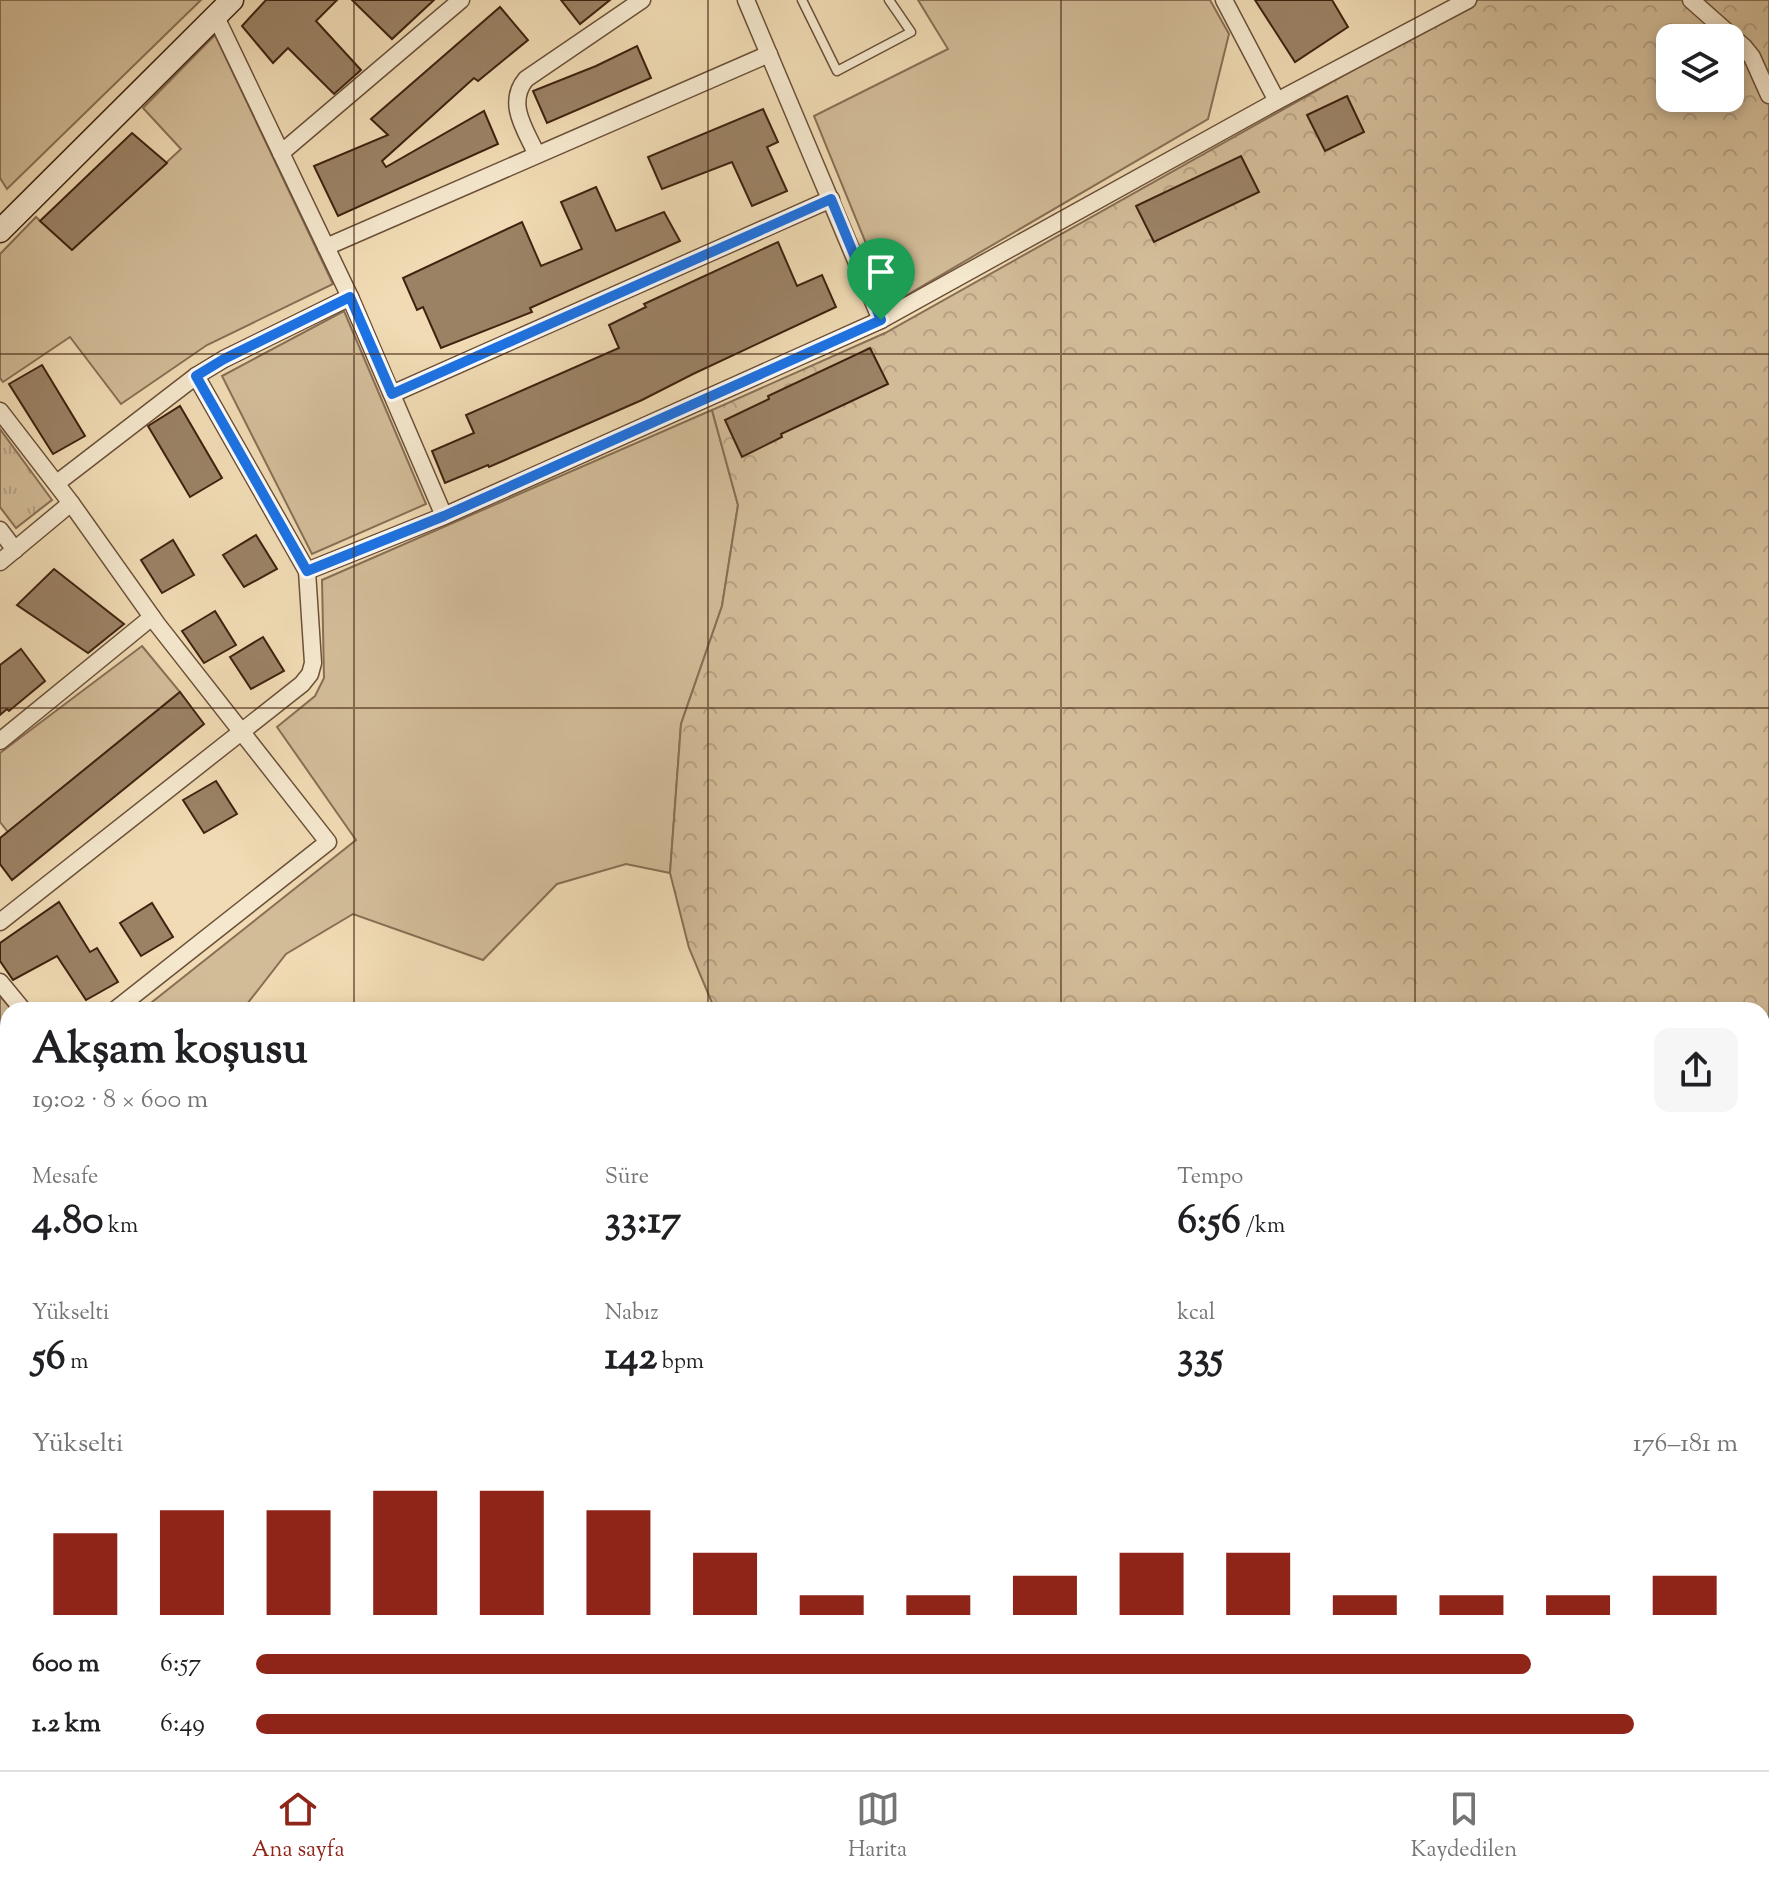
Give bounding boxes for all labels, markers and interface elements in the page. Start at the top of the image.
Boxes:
map controls [1656,24,1744,112]
button: layers [1656,24,1744,112]
pin [847,238,915,320]
icon: arrive [859,250,903,294]
text: Akşam koşusu [32,1020,308,1083]
button: share [1654,1028,1738,1112]
text: 19:02 · 8 × 600 m [32,1082,208,1119]
text: Mesafe [32,1162,98,1194]
text: Süre [605,1162,649,1194]
text: Tempo [1177,1162,1243,1194]
text: 4.80 [32,1194,103,1251]
text: 33:17 [605,1194,681,1251]
text: 6:56 [1177,1194,1241,1251]
text: km [103,1211,138,1243]
text: /km [1241,1211,1285,1243]
text: Yükselti [32,1298,109,1330]
text: Nabız [605,1298,659,1330]
text: kcal [1177,1298,1215,1330]
text: 56 [32,1330,66,1387]
text: 142 [605,1330,657,1387]
text: 335 [1177,1330,1223,1387]
text: m [66,1347,88,1379]
text: bpm [657,1347,704,1379]
text: Yükselti [32,1426,123,1463]
text: 176–181 m [1633,1426,1738,1463]
text: 600 m [32,1646,99,1683]
text: 6:57 [160,1646,201,1683]
text: 1.2 km [32,1706,101,1743]
text: 6:49 [160,1706,205,1743]
tab: Ana sayfa [252,1787,345,1867]
tab: Harita [848,1787,907,1867]
tab: Kaydedilen [1411,1787,1517,1867]

